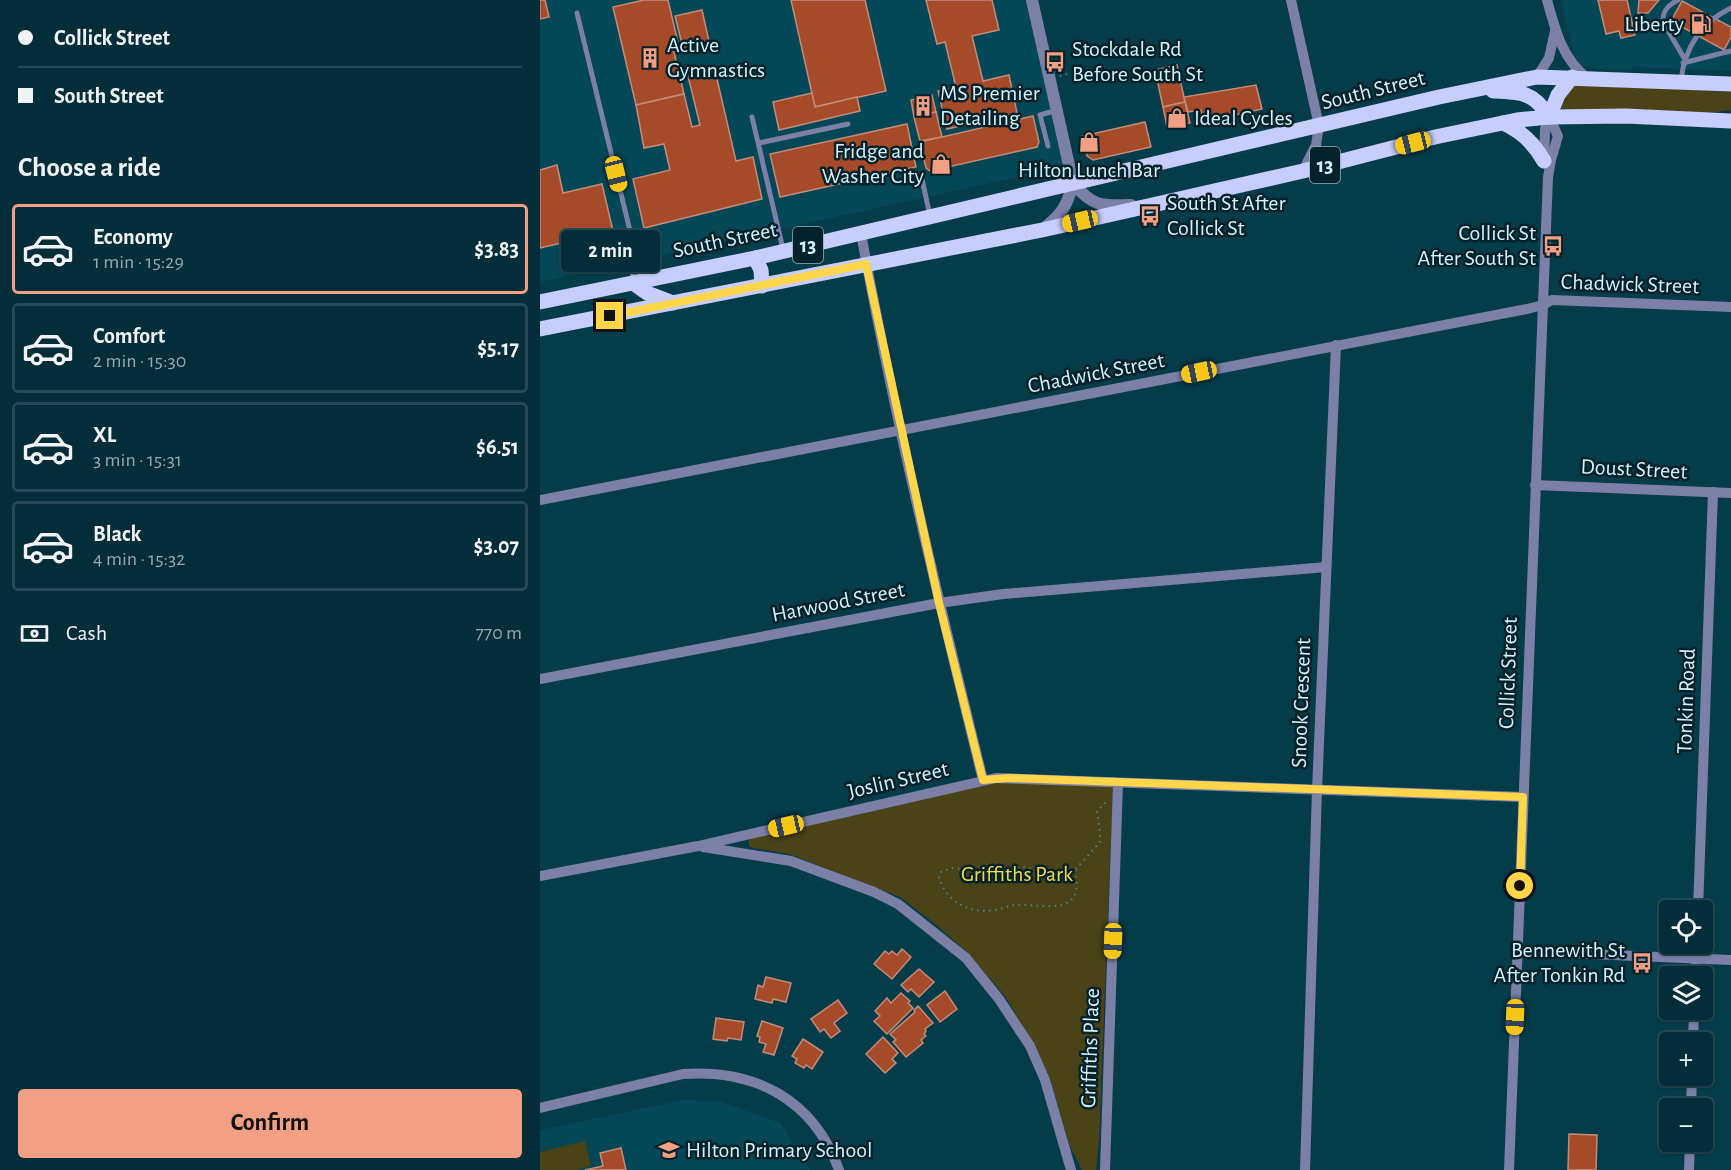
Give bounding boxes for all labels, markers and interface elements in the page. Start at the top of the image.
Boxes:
fuel station icon: Liberty [1689,12,1713,36]
place label: Liberty [1625,13,1685,35]
text: Collick Street [54,27,170,49]
place label: Active Gymnastics [667,34,765,81]
place label: Stockdale Rd Before South St [1072,38,1203,85]
building icon: Active Gymnastics [638,46,662,70]
bus stop icon: Stockdale Rd Before South St [1043,50,1067,74]
street label: South Street [1319,67,1427,113]
place label: MS Premier Detailing [940,82,1040,129]
text: South Street [54,85,164,107]
building icon: MS Premier Detailing [911,94,935,118]
shop icon: Ideal Cycles [1165,106,1189,130]
place label: Ideal Cycles [1194,107,1293,129]
shop icon: Hilton Lunch Bar [1077,130,1101,154]
car [1393,130,1433,156]
place label: Fridge and Washer City [822,140,925,187]
road number: 13 [1310,147,1340,183]
shop icon: Fridge and Washer City [929,152,953,176]
text: Choose a ride [18,154,161,181]
car [603,154,629,194]
place label: Hilton Lunch Bar [1018,159,1160,181]
place label: South St After Collick St [1167,192,1286,239]
bus stop icon: South St After Collick St [1138,204,1162,228]
car [1060,208,1100,234]
street label: South Street [671,218,779,262]
icon: car [21,222,75,276]
place label: Collick St After South St [1417,222,1536,269]
text: Economy [93,226,173,248]
road number: 13 [793,227,823,263]
callout: 2 min [560,229,659,271]
bus stop icon: Collick St After South St [1541,234,1565,258]
text: $3.83 [474,238,519,260]
text: 2 min [588,241,633,261]
text: 1 min · 15:29 [93,252,184,272]
street label: Chadwick Street [1560,271,1700,297]
route end [596,302,623,329]
icon: car [21,321,75,375]
text: Comfort [93,325,165,347]
text: $5.17 [477,337,519,359]
street label: Chadwick Street [1026,349,1166,397]
text: 2 min · 15:30 [93,351,186,371]
car [1180,359,1218,385]
icon: car [21,420,75,474]
text: XL [93,424,116,446]
text: $6.51 [476,436,519,458]
text: 3 min · 15:31 [93,450,182,470]
street label: Doust Street [1580,455,1688,483]
icon: car [21,519,75,573]
text: Black [93,523,141,545]
text: $3.07 [474,535,519,557]
text: 4 min · 15:32 [93,549,185,569]
street label: Harwood Street [770,578,906,626]
icon: cash [18,617,51,650]
street label: Collick Street [1495,617,1521,729]
text: Cash [66,622,107,644]
text: 770 m [475,623,522,643]
street label: Snook Crescent [1288,638,1314,768]
street label: Tonkin Road [1673,648,1699,754]
street label: Joslin Street [845,758,951,802]
car [766,813,806,839]
park label: Griffiths Park [961,863,1073,885]
route start [1506,872,1533,899]
map controls [1659,900,1713,1152]
button: locate [1659,900,1713,954]
car [1103,923,1123,959]
place label: Bennewith St After Tonkin Rd [1493,939,1625,986]
bus stop icon: Bennewith St After Tonkin Rd [1630,951,1654,975]
button: layers [1659,966,1713,1020]
street label: Griffiths Place [1077,988,1103,1108]
car [1505,999,1525,1035]
button: + [1659,1032,1713,1086]
button: Confirm [18,1089,522,1158]
button: − [1659,1098,1713,1152]
school or university icon: Hilton Primary School [657,1138,681,1162]
place label: Hilton Primary School [686,1139,872,1161]

